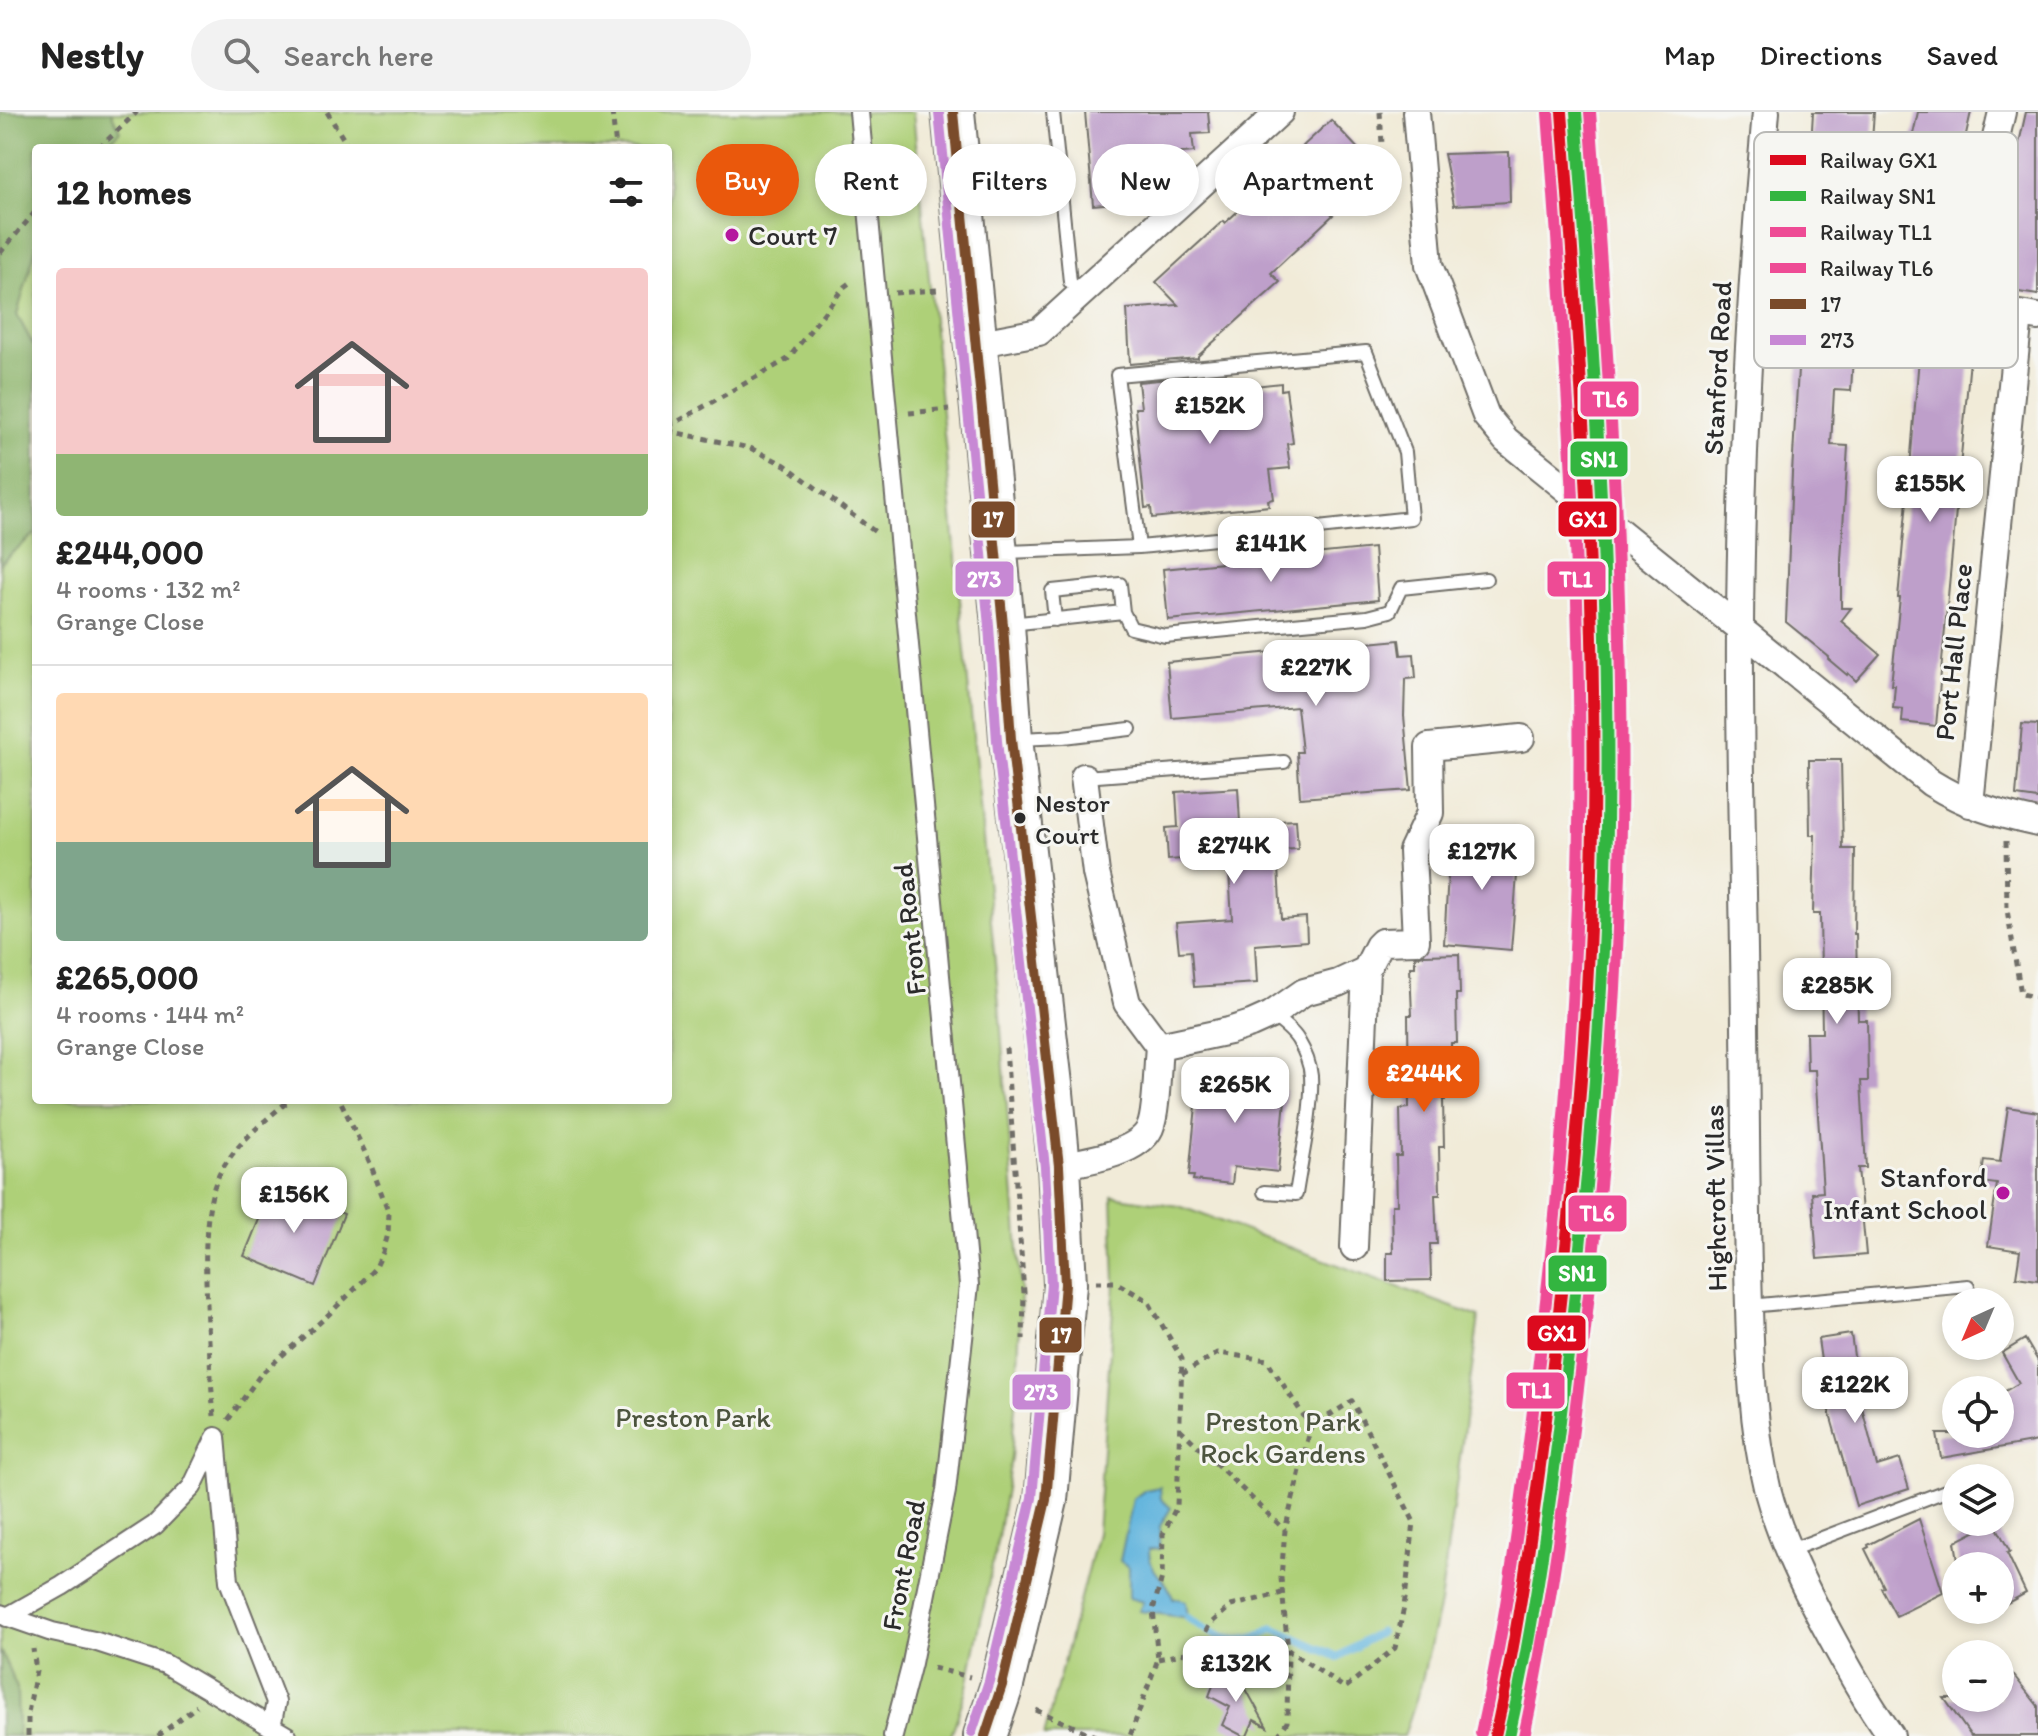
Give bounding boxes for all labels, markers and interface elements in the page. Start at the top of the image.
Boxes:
search box [191,19,751,91]
text: Nestly [40,32,143,78]
icon: search [219,33,263,77]
text: Search here [283,37,434,74]
text: Map [1664,38,1715,72]
text: Directions [1759,38,1883,72]
text: Saved [1927,38,1998,72]
legend [1754,132,2018,368]
chip: Buy [696,144,799,216]
chip: Rent [815,144,927,216]
chip: Filters [943,144,1076,216]
chip: New [1092,144,1199,216]
chip: Apartment [1215,144,1402,216]
text: Railway GX1 [1820,147,1937,174]
icon: filters [604,170,648,214]
text: 12 homes [56,172,192,213]
text: Railway SN1 [1820,183,1936,210]
place label: Court 7 [748,218,838,252]
text: Railway TL1 [1820,219,1932,246]
marker: Court 7 [723,226,741,244]
text: Railway TL6 [1820,255,1933,282]
street label: Stanford Road [1695,280,1739,456]
text: 17 [1820,291,1841,318]
icon: home [280,320,424,464]
text: 273 [1820,327,1854,354]
pin: £152K [1154,378,1266,446]
line badge: TL6 [1579,380,1640,418]
text: TL6 [1591,386,1628,413]
text: £152K [1175,388,1245,420]
line badge: SN1 [1569,440,1629,478]
text: SN1 [1580,446,1618,473]
pin: £155K [1874,456,1986,524]
text: £155K [1895,466,1965,498]
line badge: 17 [970,500,1016,539]
line badge: GX1 [1557,500,1618,538]
text: 17 [982,506,1004,533]
text: GX1 [1569,506,1608,533]
pin: £141K [1215,516,1327,584]
text: £141K [1236,526,1306,558]
text: £244,000 [56,532,204,573]
line badge: 273 [954,560,1015,598]
line badge: TL1 [1546,560,1607,598]
street label: Port Hall Place [1927,562,1979,742]
text: 273 [967,566,1001,593]
text: TL1 [1558,566,1594,593]
text: 4 rooms · 132 m² [56,573,241,605]
text: Grange Close [56,605,204,637]
pin: £227K [1260,640,1372,708]
text: £227K [1281,650,1351,682]
icon: home [280,745,424,889]
place label: Nestor Court [1035,787,1110,851]
marker: Nestor Court [1012,810,1028,826]
pin: £274K [1178,818,1290,886]
pin: £127K [1426,824,1538,892]
text: £274K [1198,828,1270,860]
text: £127K [1447,834,1517,866]
street label: Front Road [885,861,933,997]
text: £265,000 [56,957,199,998]
pin: £285K [1781,958,1893,1026]
text: £285K [1801,968,1873,1000]
text: 4 rooms · 144 m² [56,998,244,1030]
text: Grange Close [56,1030,204,1062]
pin: £244K [1368,1046,1480,1114]
text: £244K [1386,1056,1462,1088]
pin: £265K [1179,1057,1291,1125]
text: £265K [1199,1067,1271,1099]
street label: Highcroft Villas [1696,1104,1734,1292]
place label: Stanford Infant School [1823,1160,1987,1226]
pin: £156K [238,1167,350,1235]
text: £156K [259,1177,329,1209]
marker: Stanford Infant School [1994,1184,2012,1202]
line badge: TL6 [1567,1194,1628,1233]
text: TL6 [1578,1200,1615,1227]
line badge: SN1 [1547,1254,1608,1293]
text: SN1 [1558,1260,1596,1287]
north arrow [1942,1288,2014,1360]
map controls [1942,1288,2014,1712]
line badge: GX1 [1526,1314,1587,1352]
line badge: 17 [1038,1316,1083,1354]
text: GX1 [1538,1320,1577,1347]
text: 17 [1050,1322,1072,1349]
pin: £122K [1799,1357,1911,1425]
text: £122K [1820,1367,1890,1399]
line badge: TL1 [1505,1371,1566,1410]
line badge: 273 [1011,1373,1072,1411]
button: locate [1942,1376,2014,1448]
text: TL1 [1517,1377,1553,1404]
text: 273 [1024,1379,1058,1406]
park label: Preston Park [615,1400,771,1434]
park label: Preston Park Rock Gardens [1200,1404,1366,1470]
button: layers [1942,1464,2014,1536]
street label: Front Road [874,1496,932,1633]
button: + [1942,1552,2014,1624]
pin: £132K [1180,1636,1292,1704]
button: − [1942,1640,2014,1712]
text: £132K [1201,1646,1271,1678]

